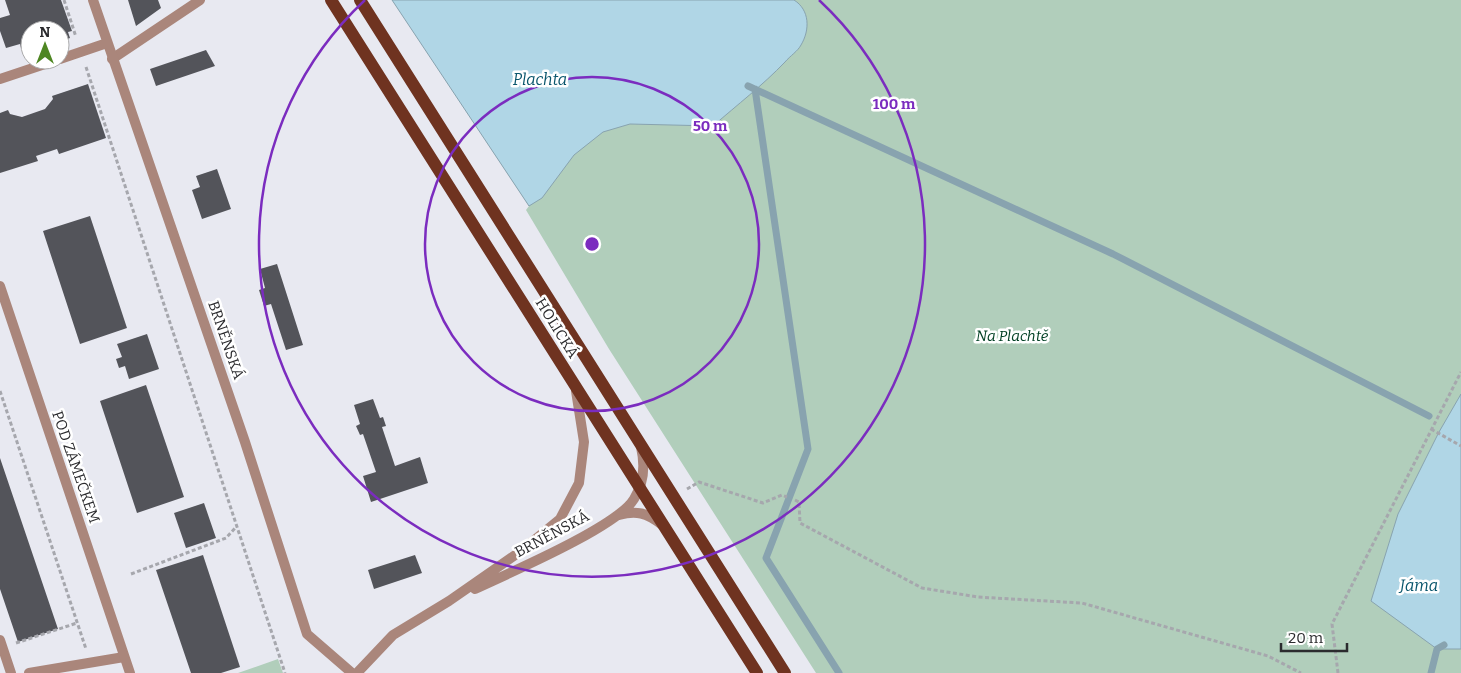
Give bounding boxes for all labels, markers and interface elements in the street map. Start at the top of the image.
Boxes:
north arrow [20,20,70,70]
text: N [40,24,51,41]
water label: Plachta [513,70,567,89]
text: 100 m [873,95,916,113]
text: 50 m [693,117,728,135]
centre of rings [583,235,601,253]
street label: HOLICKÁ [531,295,583,362]
street label: BRNĚNSKÁ [204,298,248,382]
park label: Na Plachtě [976,327,1049,345]
street label: POD ZÁMEČKEM [48,408,104,526]
street label: BRNĚNSKÁ [512,507,593,561]
water label: Jáma [1398,576,1438,595]
scale bar [1281,620,1347,652]
text: 20 m [1288,629,1324,647]

